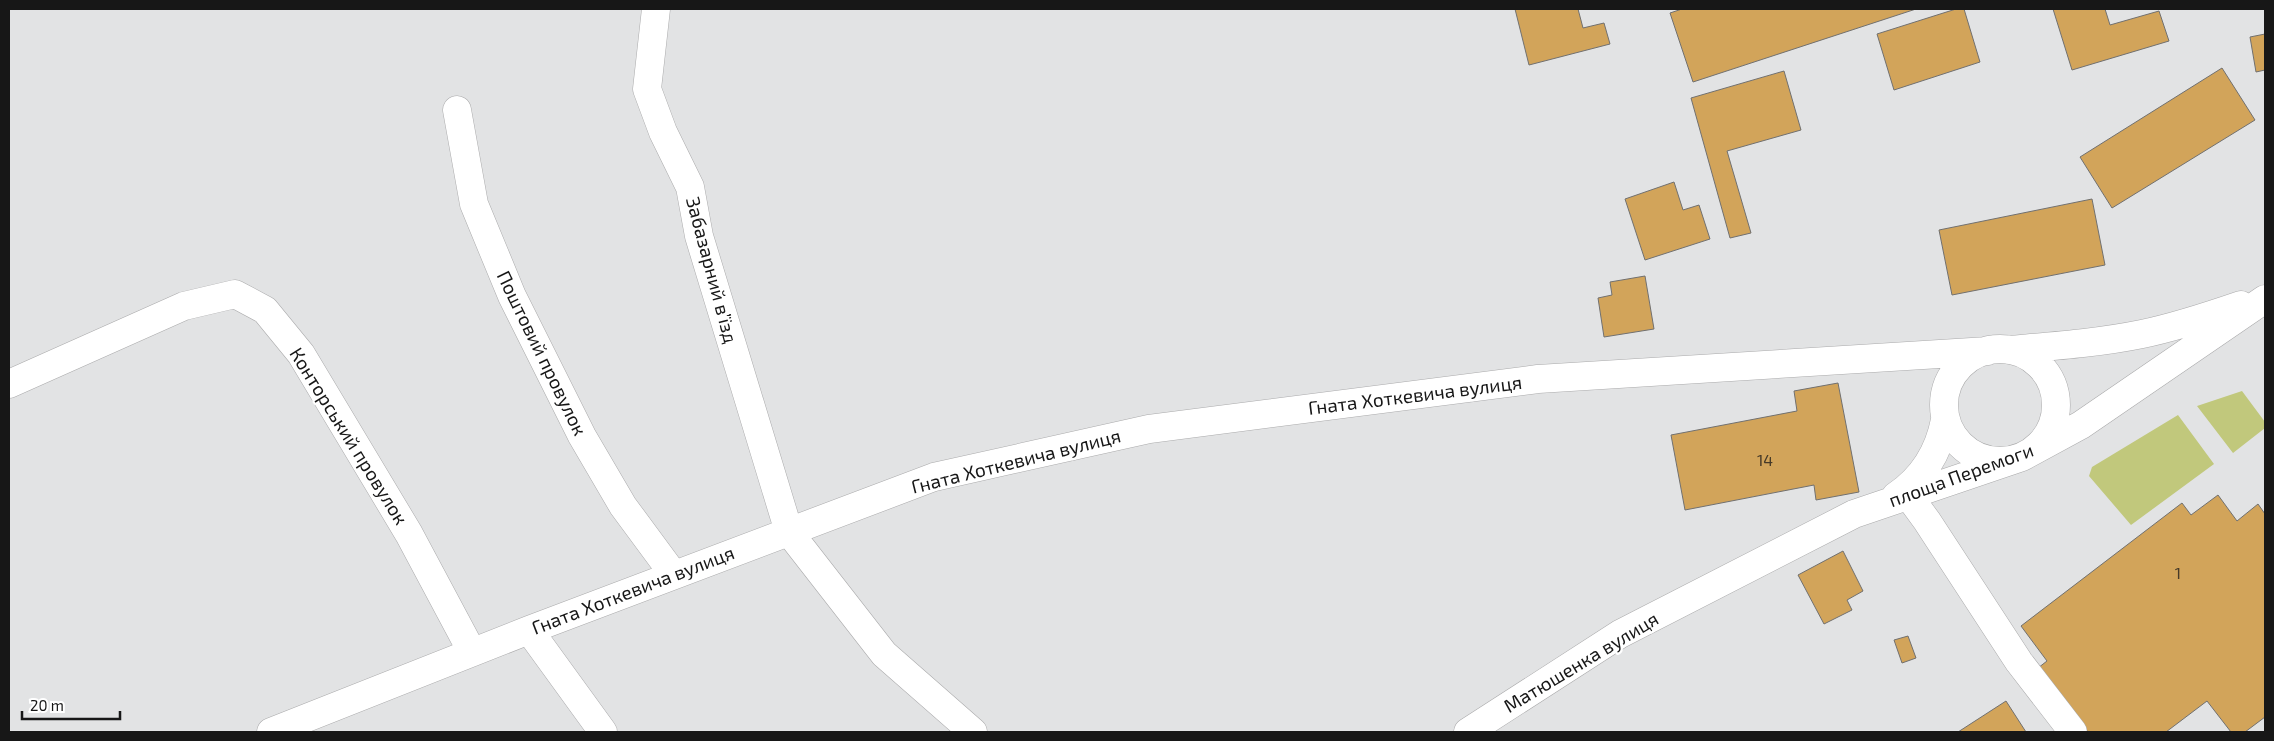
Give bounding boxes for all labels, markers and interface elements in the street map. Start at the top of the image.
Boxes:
street label: Забазарний вʼїзд [682,194,743,346]
street label: Поштовий провулок [492,267,592,439]
street label: Конторський провулок [285,343,413,529]
street label: Гната Хоткевича вулиця [1307,370,1523,420]
street label: Гната Хоткевича вулиця [909,423,1123,499]
street label: площа Перемоги [1885,438,2036,511]
house number: 14 [1757,450,1773,469]
street label: Гната Хоткевича вулиця [528,540,738,640]
house number: 1 [2175,563,2181,582]
street label: Матюшенка вулиця [1499,606,1663,718]
scale bar [22,688,120,720]
text: 20 m [30,696,64,714]

